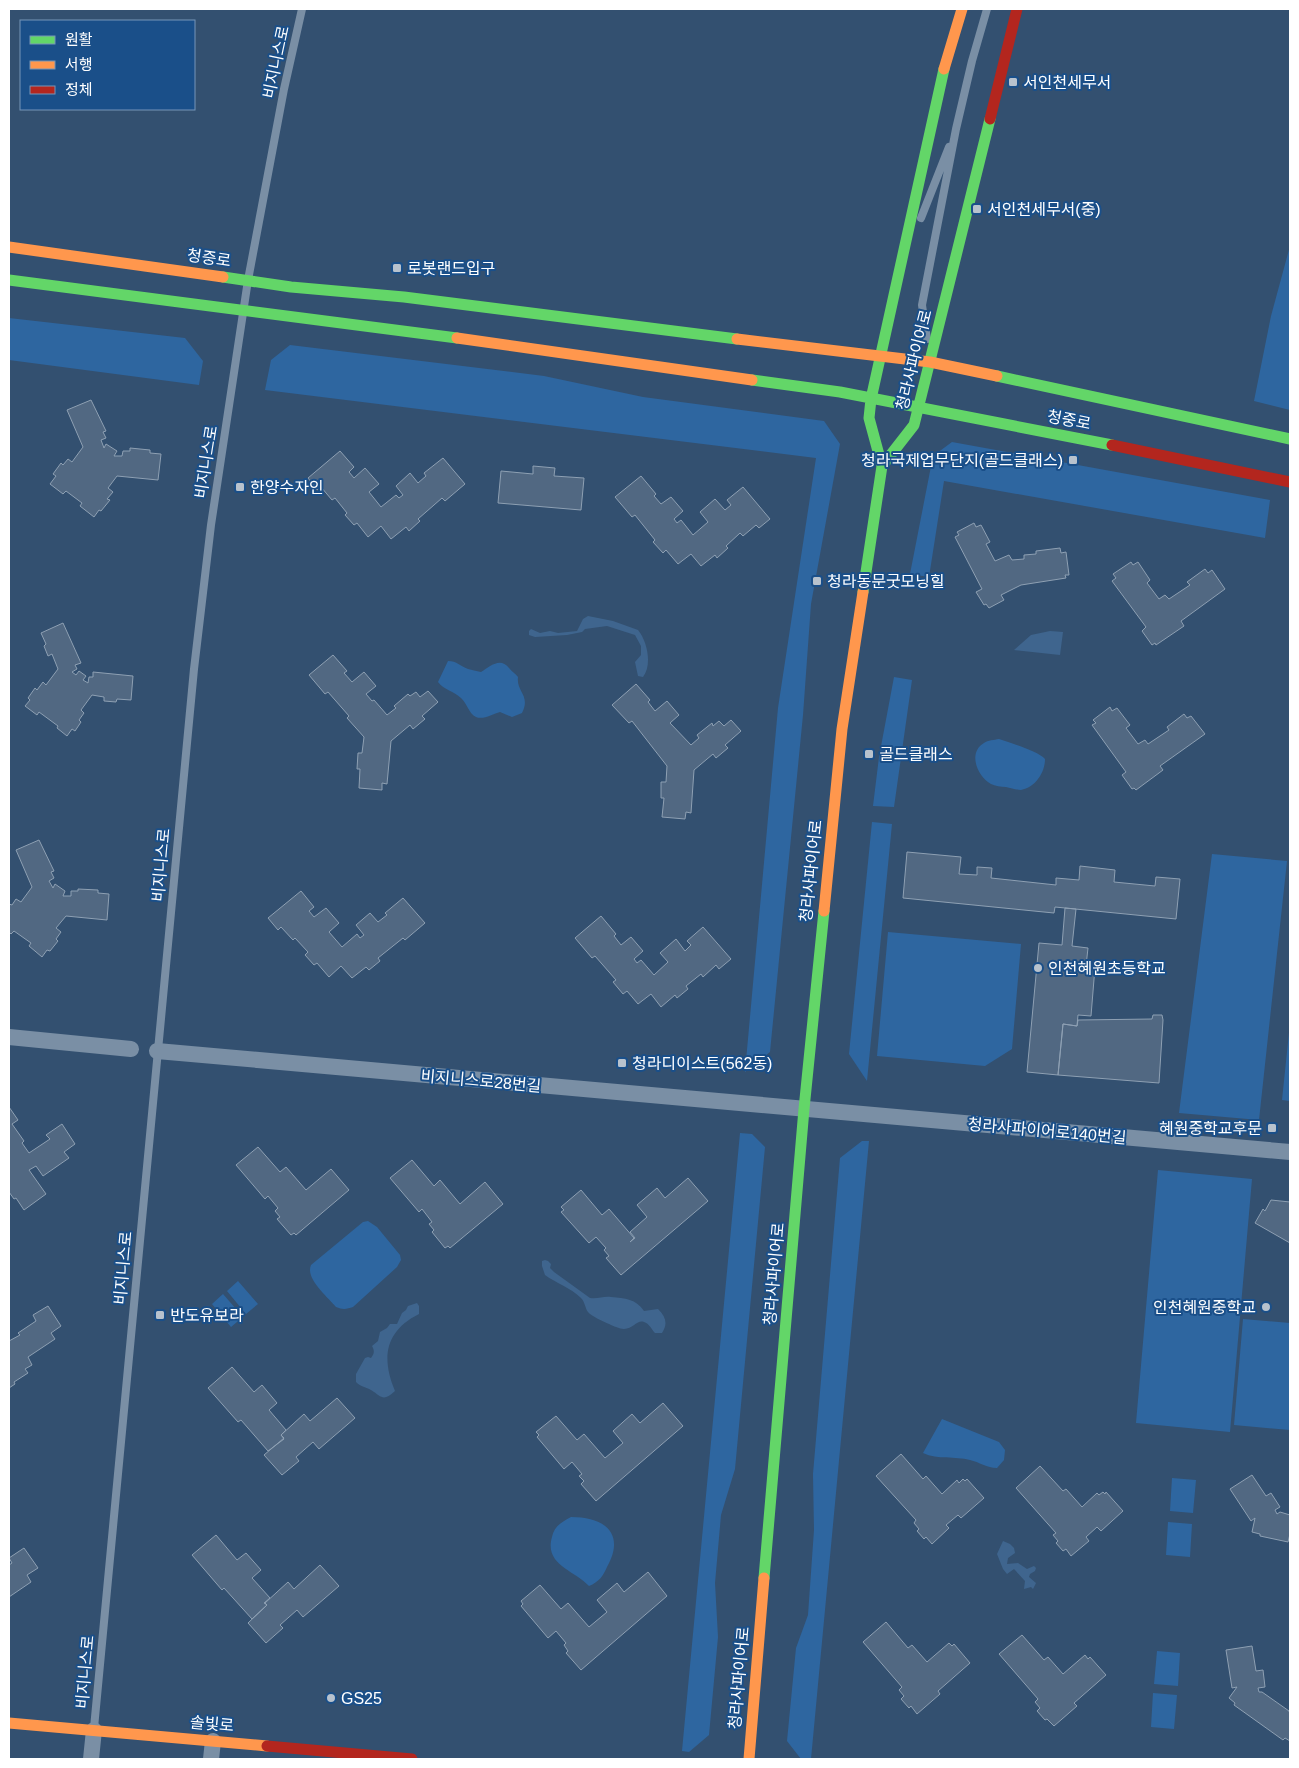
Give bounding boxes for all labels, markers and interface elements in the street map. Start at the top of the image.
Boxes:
legend [20,20,195,110]
street label: 비지니스로 [260,24,292,100]
text: 원활 [65,31,93,48]
text: 서행 [65,56,93,73]
place label: 서인천세무서 [1023,74,1111,91]
marker: 서인천세무서 [1007,76,1019,88]
text: 정체 [65,81,93,98]
place label: 서인천세무서(중) [987,201,1101,218]
marker: 서인천세무서(중) [971,203,983,215]
street label: 청중로 [186,247,232,270]
place label: 로봇랜드입구 [407,260,495,277]
marker: 로봇랜드입구 [391,262,403,274]
street label: 청라사파이어로 [893,308,935,412]
street label: 청중로 [1046,407,1093,433]
street label: 비지니스로 [192,424,220,500]
place label: 청라국제업무단지(골드클래스) [861,452,1063,469]
marker: 청라국제업무단지(골드클래스) [1067,454,1079,466]
place label: 한양수자인 [250,479,324,496]
marker: 한양수자인 [234,481,246,493]
place label: 청라동문굿모닝힐 [827,573,945,590]
marker: 청라동문굿모닝힐 [811,575,823,587]
place label: 골드클래스 [879,746,953,763]
marker: 골드클래스 [863,748,875,760]
street label: 청라사파이어로 [797,819,825,923]
street label: 비지니스로 [149,827,173,902]
place label: 인천혜원초등학교 [1048,960,1166,977]
marker: 인천혜원초등학교 [1032,962,1044,974]
place label: 청라디이스트(562동) [632,1055,772,1072]
marker: 청라디이스트(562동) [616,1057,628,1069]
street label: 비지니스로28번길 [420,1067,542,1095]
street label: 청라사파이어로140번길 [967,1116,1127,1146]
place label: 혜원중학교후문 [1159,1120,1262,1137]
marker: 혜원중학교후문 [1266,1122,1278,1134]
street label: 청라사파이어로 [761,1222,787,1326]
street label: 비지니스로 [111,1230,135,1305]
place label: 인천혜원중학교 [1153,1299,1256,1316]
marker: 인천혜원중학교 [1260,1301,1272,1313]
place label: 반도유보라 [170,1307,244,1324]
marker: 반도유보라 [154,1309,166,1321]
street label: 청라사파이어로 [726,1626,752,1730]
street label: 비지니스로 [73,1634,97,1709]
place label: GS25 [341,1690,382,1707]
marker: GS25 [325,1692,337,1704]
street label: 솔빛로 [189,1714,235,1734]

